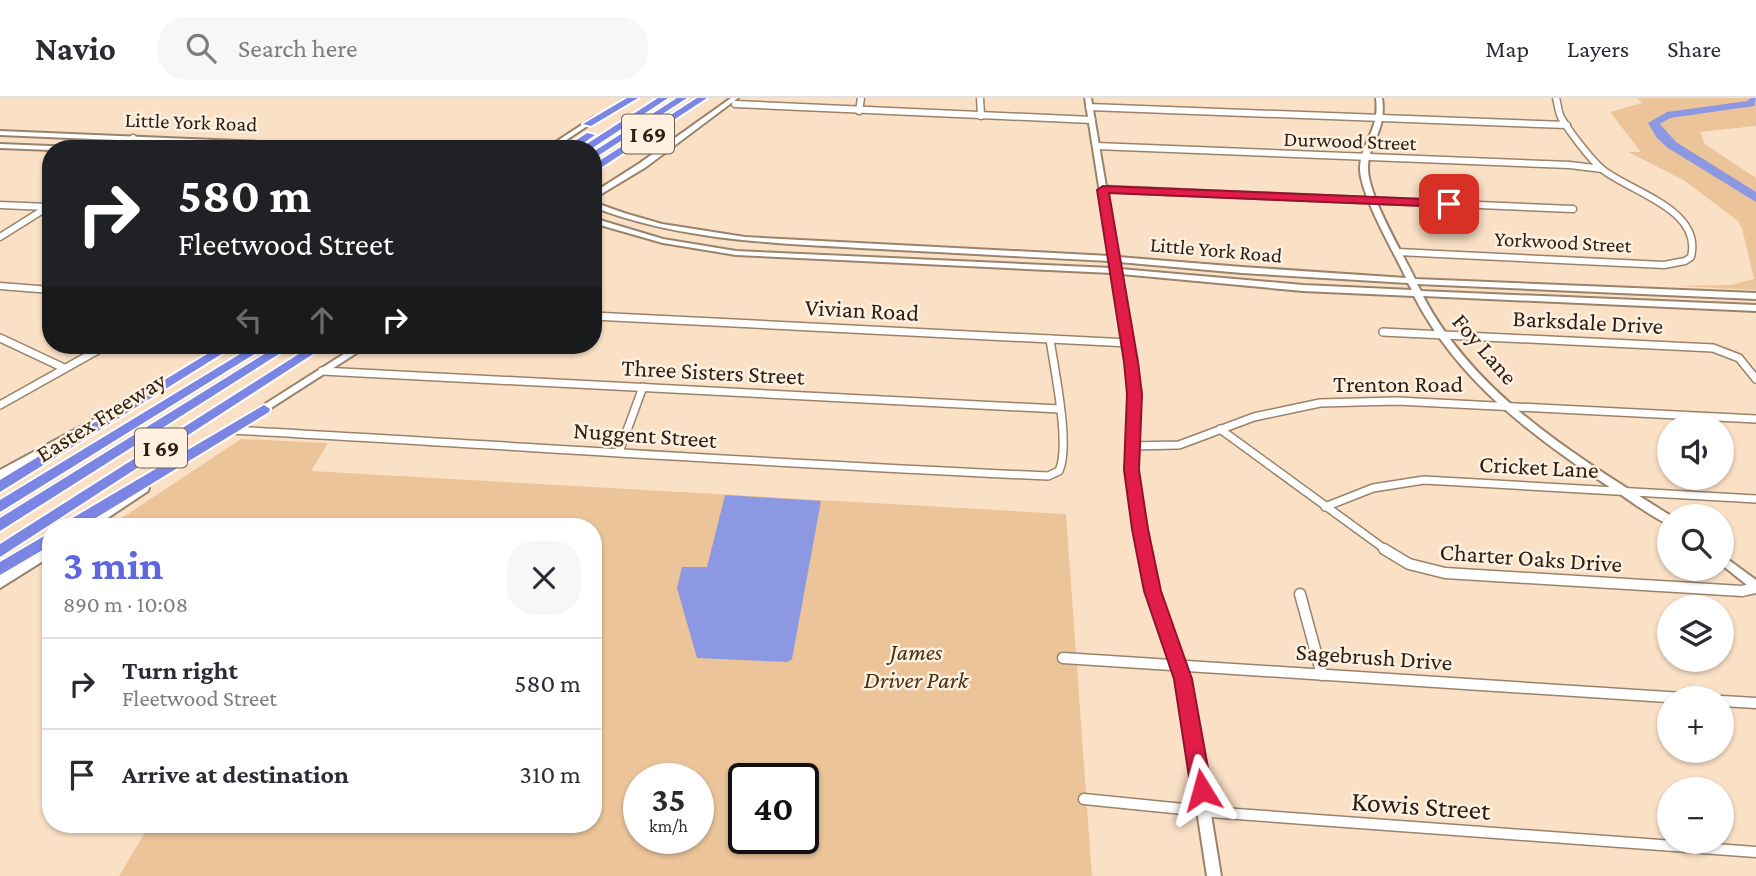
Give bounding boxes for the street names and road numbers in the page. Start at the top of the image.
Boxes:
street label: Little York Road [124,108,258,136]
road number: I 69 [622,115,674,154]
street label: Durwood Street [1283,127,1418,155]
street label: Yorkwood Street [1494,226,1633,258]
street label: Little York Road [1149,232,1283,268]
street label: Vivian Road [804,293,920,326]
street label: Barksdale Drive [1512,304,1664,339]
street label: Foy Lane [1447,308,1524,390]
street label: Three Sisters Street [621,353,806,390]
street label: Eastex Freeway [31,366,171,467]
street label: Trenton Road [1333,370,1463,397]
street label: Nuggent Street [572,416,719,453]
road number: I 69 [135,428,187,468]
street label: Cricket Lane [1479,450,1599,483]
street label: Charter Oaks Drive [1439,538,1623,577]
street label: Sagebrush Drive [1295,638,1453,675]
street label: Kowis Street [1350,785,1492,826]

